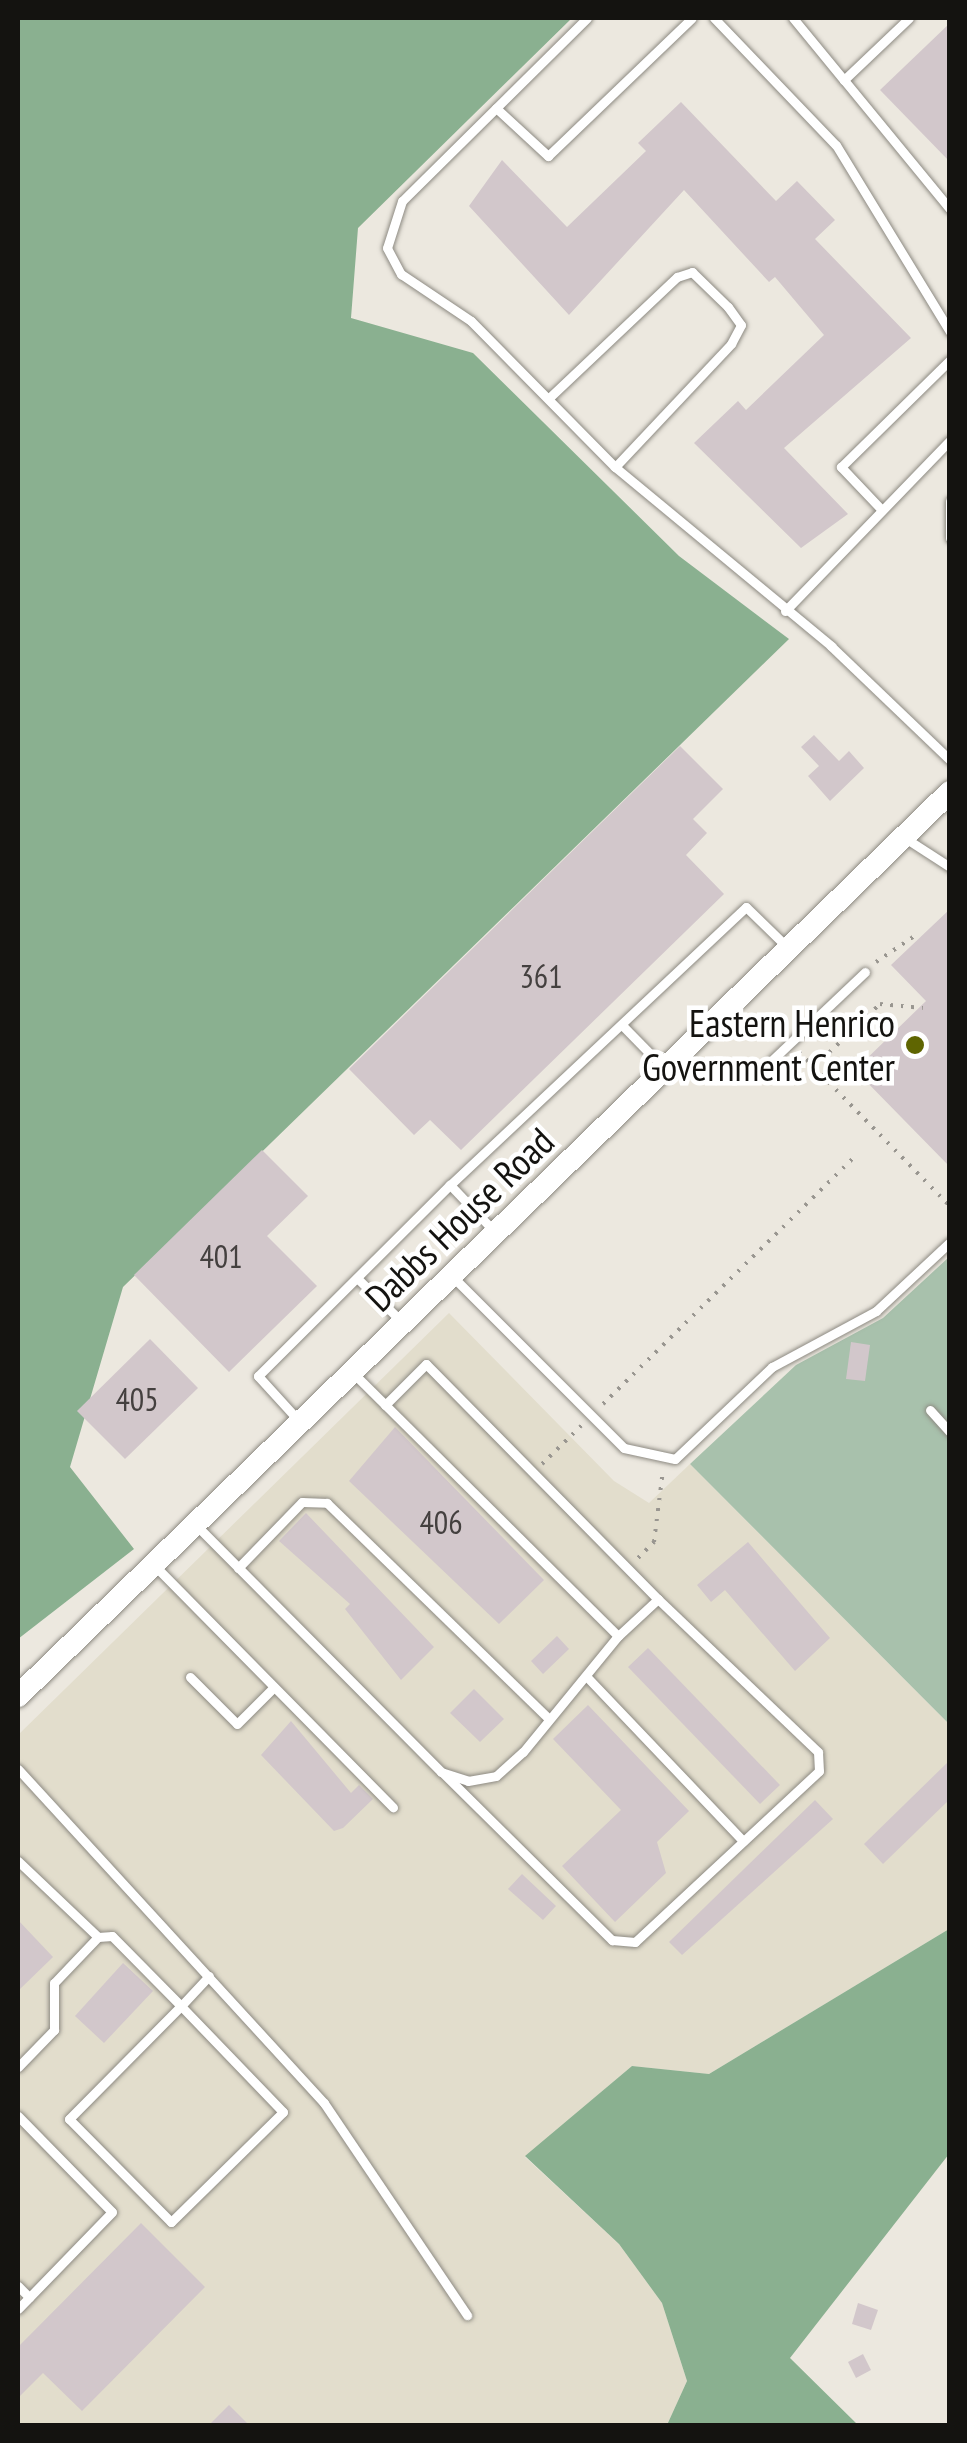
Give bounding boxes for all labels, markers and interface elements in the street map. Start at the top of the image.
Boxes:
house number: 361 [519,957,563,995]
place label: Eastern Henrico Government Center [642,1000,895,1090]
marker: Eastern Henrico Government Center [904,1034,926,1056]
street label: Dabbs House Road [355,1118,563,1320]
house number: 401 [199,1237,243,1275]
house number: 405 [115,1380,159,1418]
house number: 406 [419,1503,463,1541]

